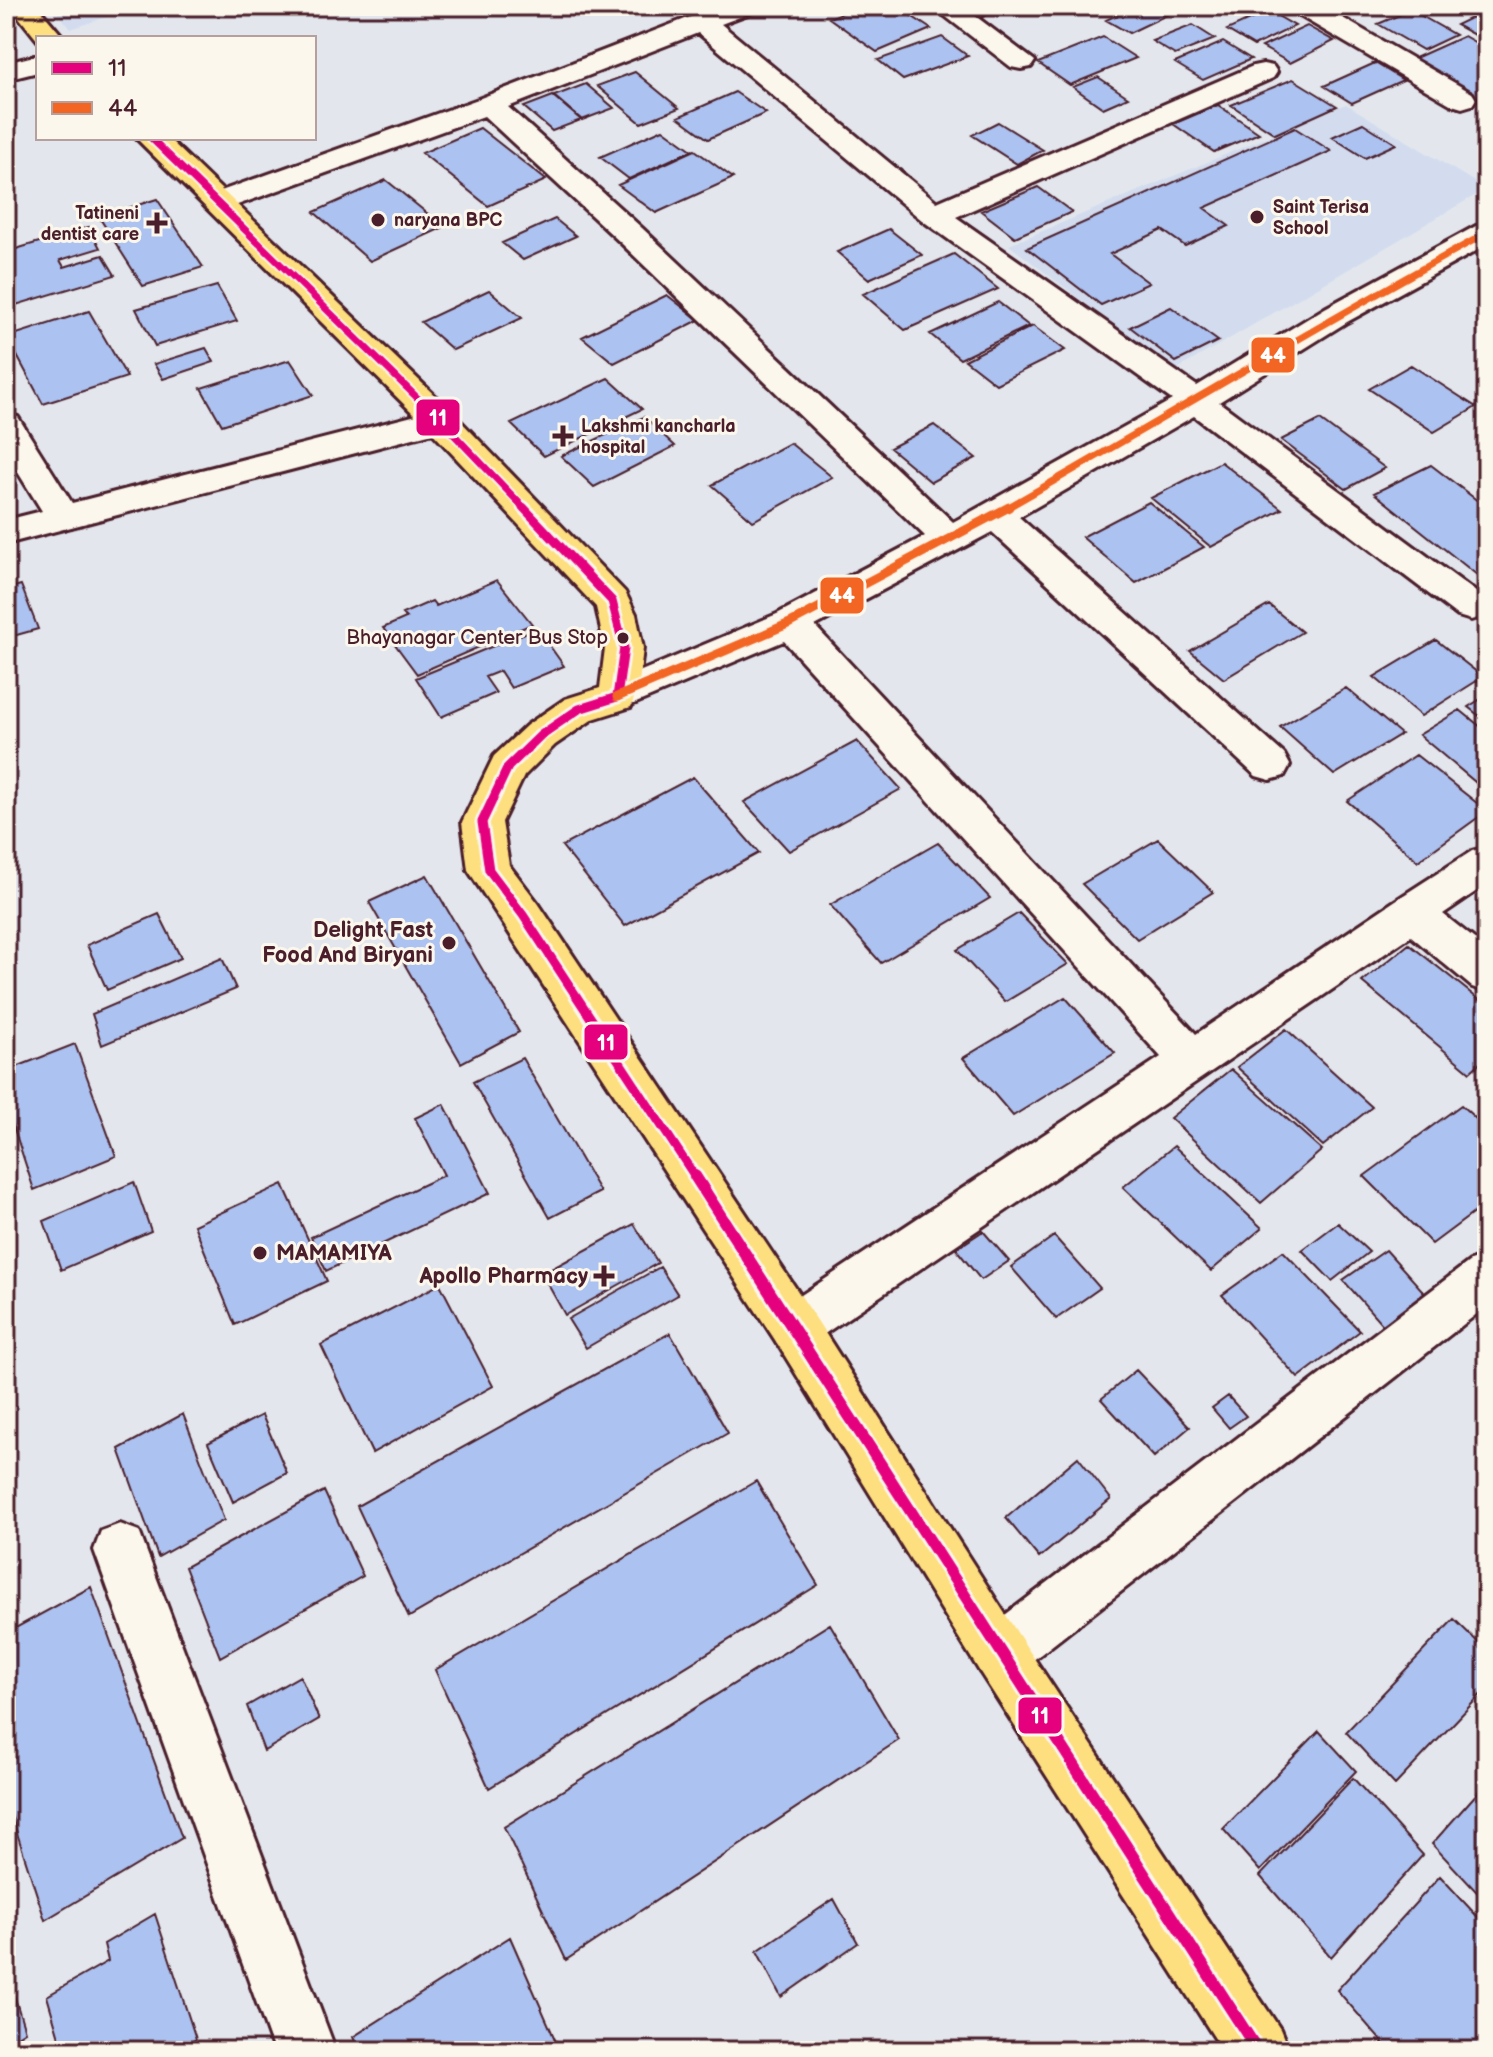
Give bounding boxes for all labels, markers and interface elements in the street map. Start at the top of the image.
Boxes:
legend [36,36,316,140]
text: 11 [108,54,127,83]
text: 44 [108,94,138,123]
place label: Saint Terisa School [1273,197,1369,239]
place label: Tatineni dentist care [41,203,139,245]
marker: Saint Terisa School [1248,208,1266,226]
place label: naryana BPC [394,210,502,231]
marker: naryana BPC [369,211,387,229]
marker: Tatineni dentist care [146,212,168,234]
line badge: 44 [1250,336,1296,374]
text: 44 [1260,343,1286,370]
line badge: 11 [415,398,461,437]
text: 11 [429,405,447,432]
place label: Lakshmi kancharla hospital [581,416,736,458]
marker: Lakshmi kancharla hospital [552,425,574,447]
line badge: 44 [819,576,865,615]
text: 44 [829,583,855,610]
place label: Bhayanagar Center Bus Stop [346,626,608,650]
marker: Bhayanagar Center Bus Stop [615,630,631,646]
place label: Delight Fast Food And Biryani [262,917,434,969]
marker: Delight Fast Food And Biryani [440,934,458,952]
line badge: 11 [583,1023,629,1061]
text: 11 [597,1030,615,1057]
place label: MAMAMIYA [276,1240,392,1267]
marker: MAMAMIYA [251,1244,269,1262]
place label: Apollo Pharmacy [419,1263,588,1290]
marker: Apollo Pharmacy [595,1267,613,1285]
line badge: 11 [1017,1696,1063,1735]
text: 11 [1031,1703,1049,1730]

